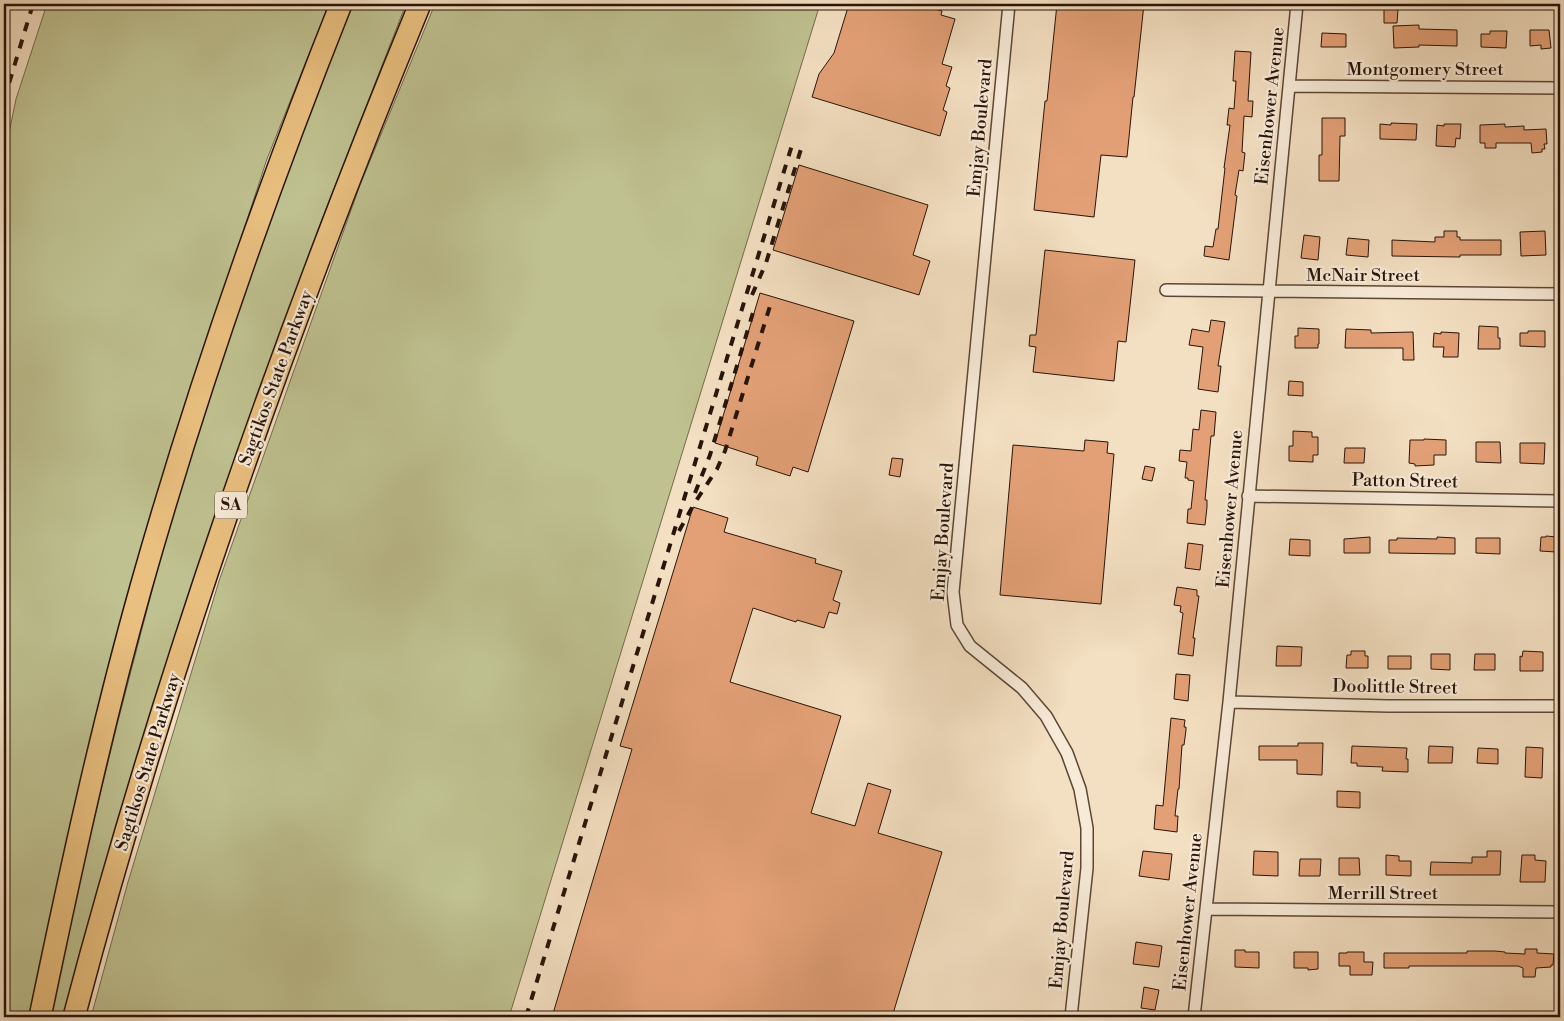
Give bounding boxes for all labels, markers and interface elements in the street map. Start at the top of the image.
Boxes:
street label: Eisenhower Avenue [1250,26,1290,186]
street label: Emjay Boulevard [962,57,998,198]
street label: Montgomery Street [1346,58,1504,81]
street label: McNair Street [1306,264,1420,287]
street label: Sagtikos State Parkway [234,287,318,469]
street label: Eisenhower Avenue [1212,429,1248,589]
street label: Emjay Boulevard [927,461,959,602]
street label: Patton Street [1352,469,1459,493]
road number: SA [215,492,247,518]
street label: Sagtikos State Parkway [110,670,186,854]
street label: Doolittle Street [1332,674,1458,700]
street label: Eisenhower Avenue [1168,832,1208,992]
street label: Emjay Boulevard [1044,849,1080,990]
street label: Merrill Street [1328,882,1439,905]

